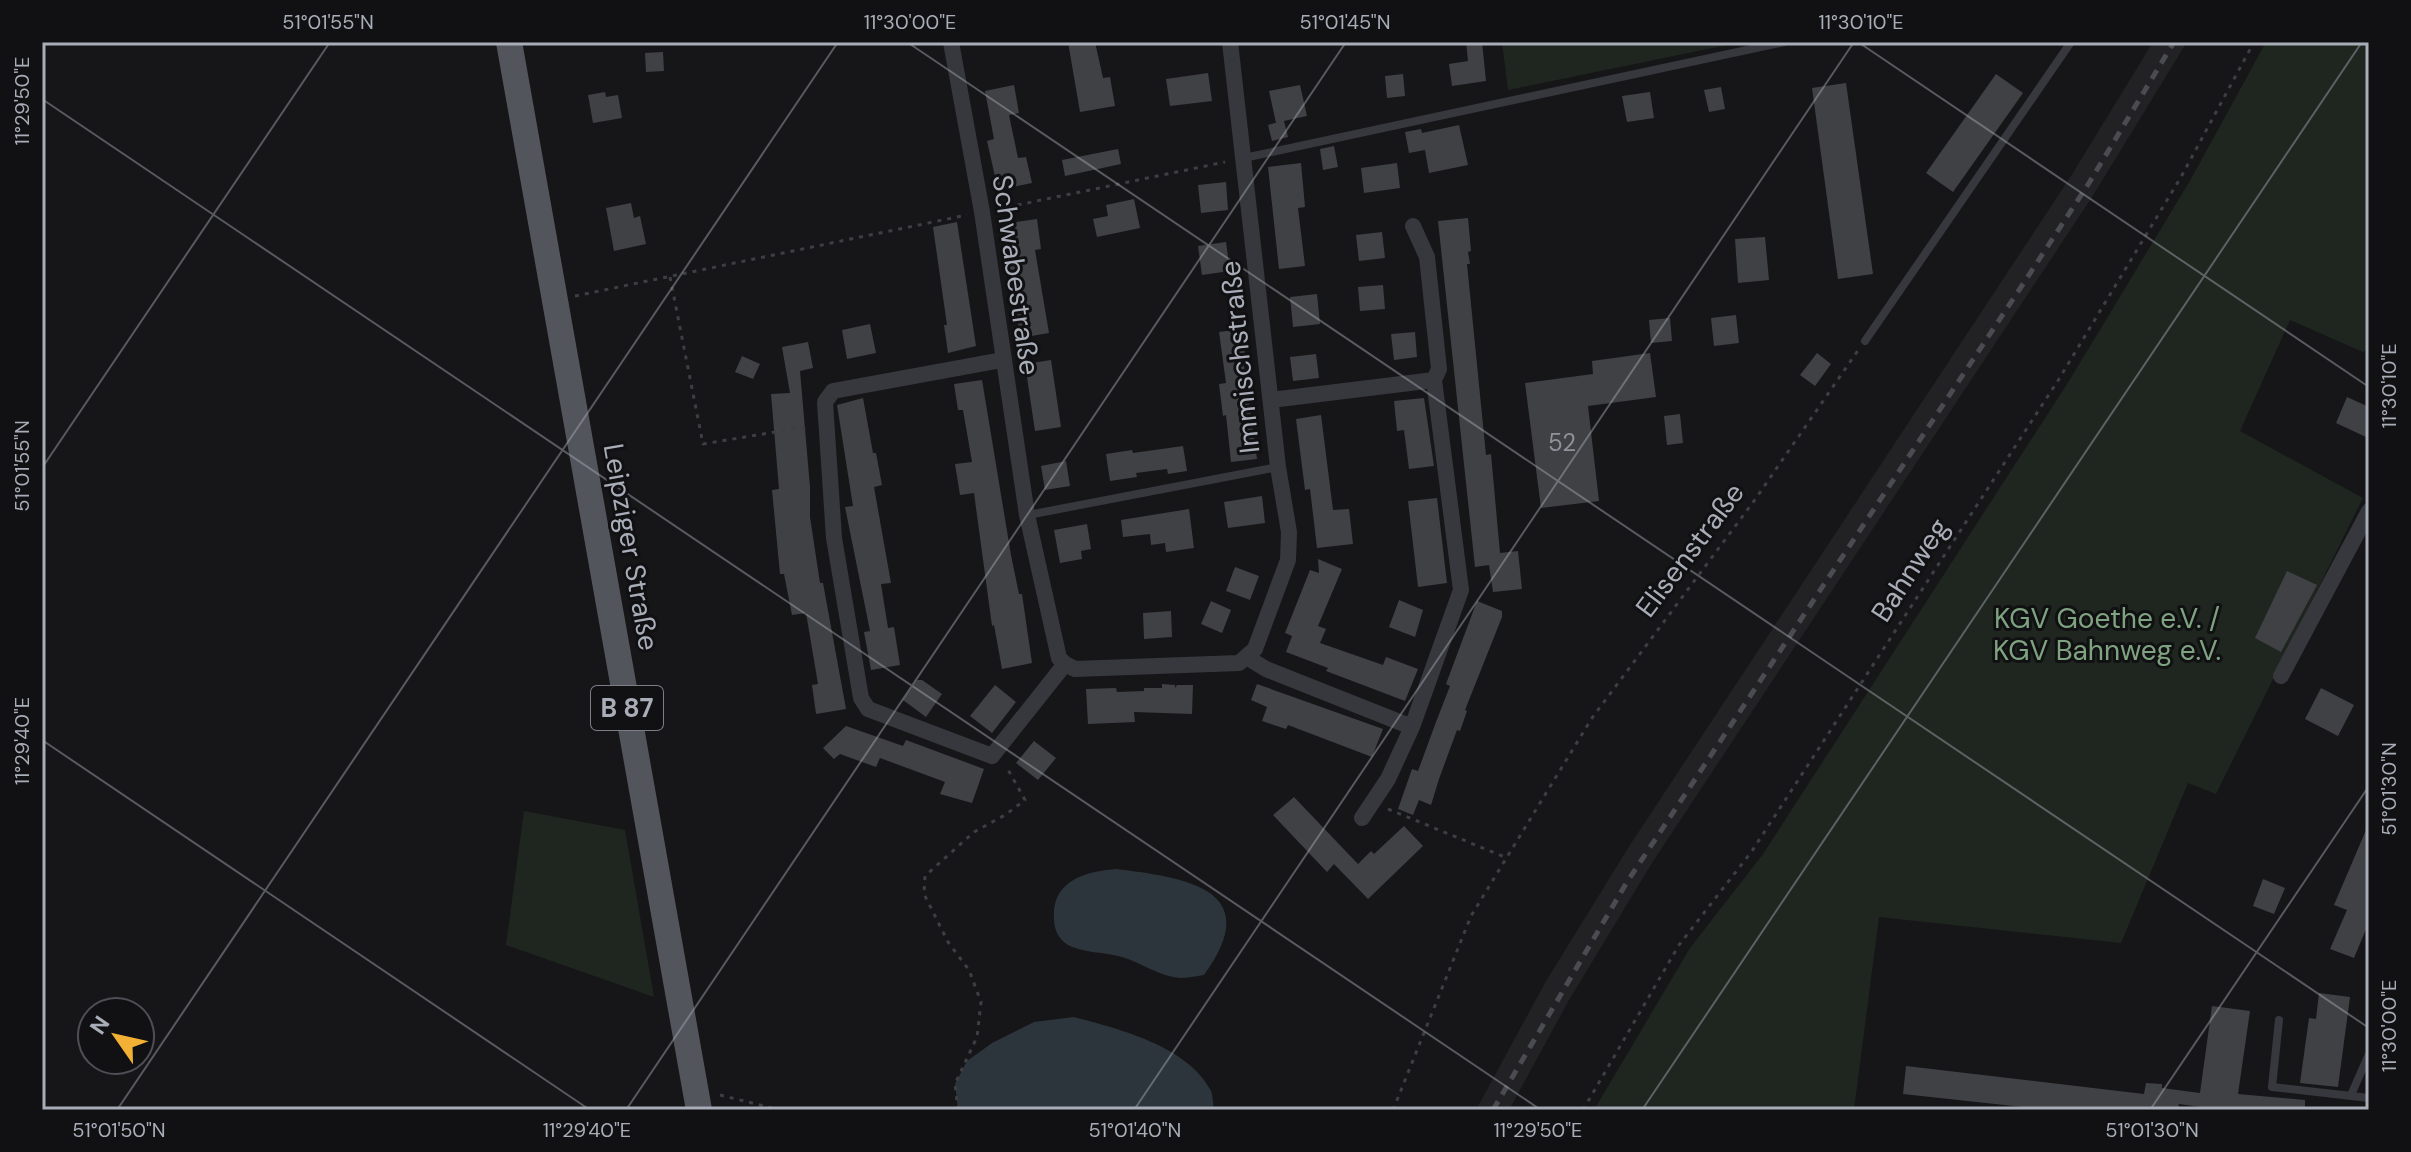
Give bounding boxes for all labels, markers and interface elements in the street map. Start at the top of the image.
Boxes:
text: 51°01'55"N [282,9,374,35]
text: 11°30'00"E [864,9,956,35]
text: 51°01'45"N [1300,9,1390,35]
text: 11°30'10"E [1818,9,1904,35]
text: 11°29'50"E [9,57,35,145]
street label: Schwabestraße [984,172,1048,378]
street label: Immischstraße [1211,259,1269,455]
text: 11°30'10"E [2376,343,2402,429]
text: 51°01'55"N [9,420,35,512]
house number: 52 [1548,427,1576,458]
street label: Leipziger Straße [595,441,667,653]
street label: Elisenstraße [1627,475,1753,625]
street label: Bahnweg [1863,511,1957,629]
park label: KGV Goethe e.V. / KGV Bahnweg e.V. [1993,600,2221,669]
road number: B 87 [591,686,663,730]
text: 11°29'40"E [9,697,35,785]
text: 51°01'30"N [2376,742,2402,836]
text: 11°30'00"E [2376,980,2402,1072]
north arrow [76,996,156,1076]
text: N [83,1010,116,1040]
text: 51°01'50"N [72,1117,166,1143]
text: 11°29'40"E [543,1117,631,1143]
text: 51°01'40"N [1089,1117,1181,1143]
text: 11°29'50"E [1494,1117,1582,1143]
text: 51°01'30"N [2105,1117,2199,1143]

